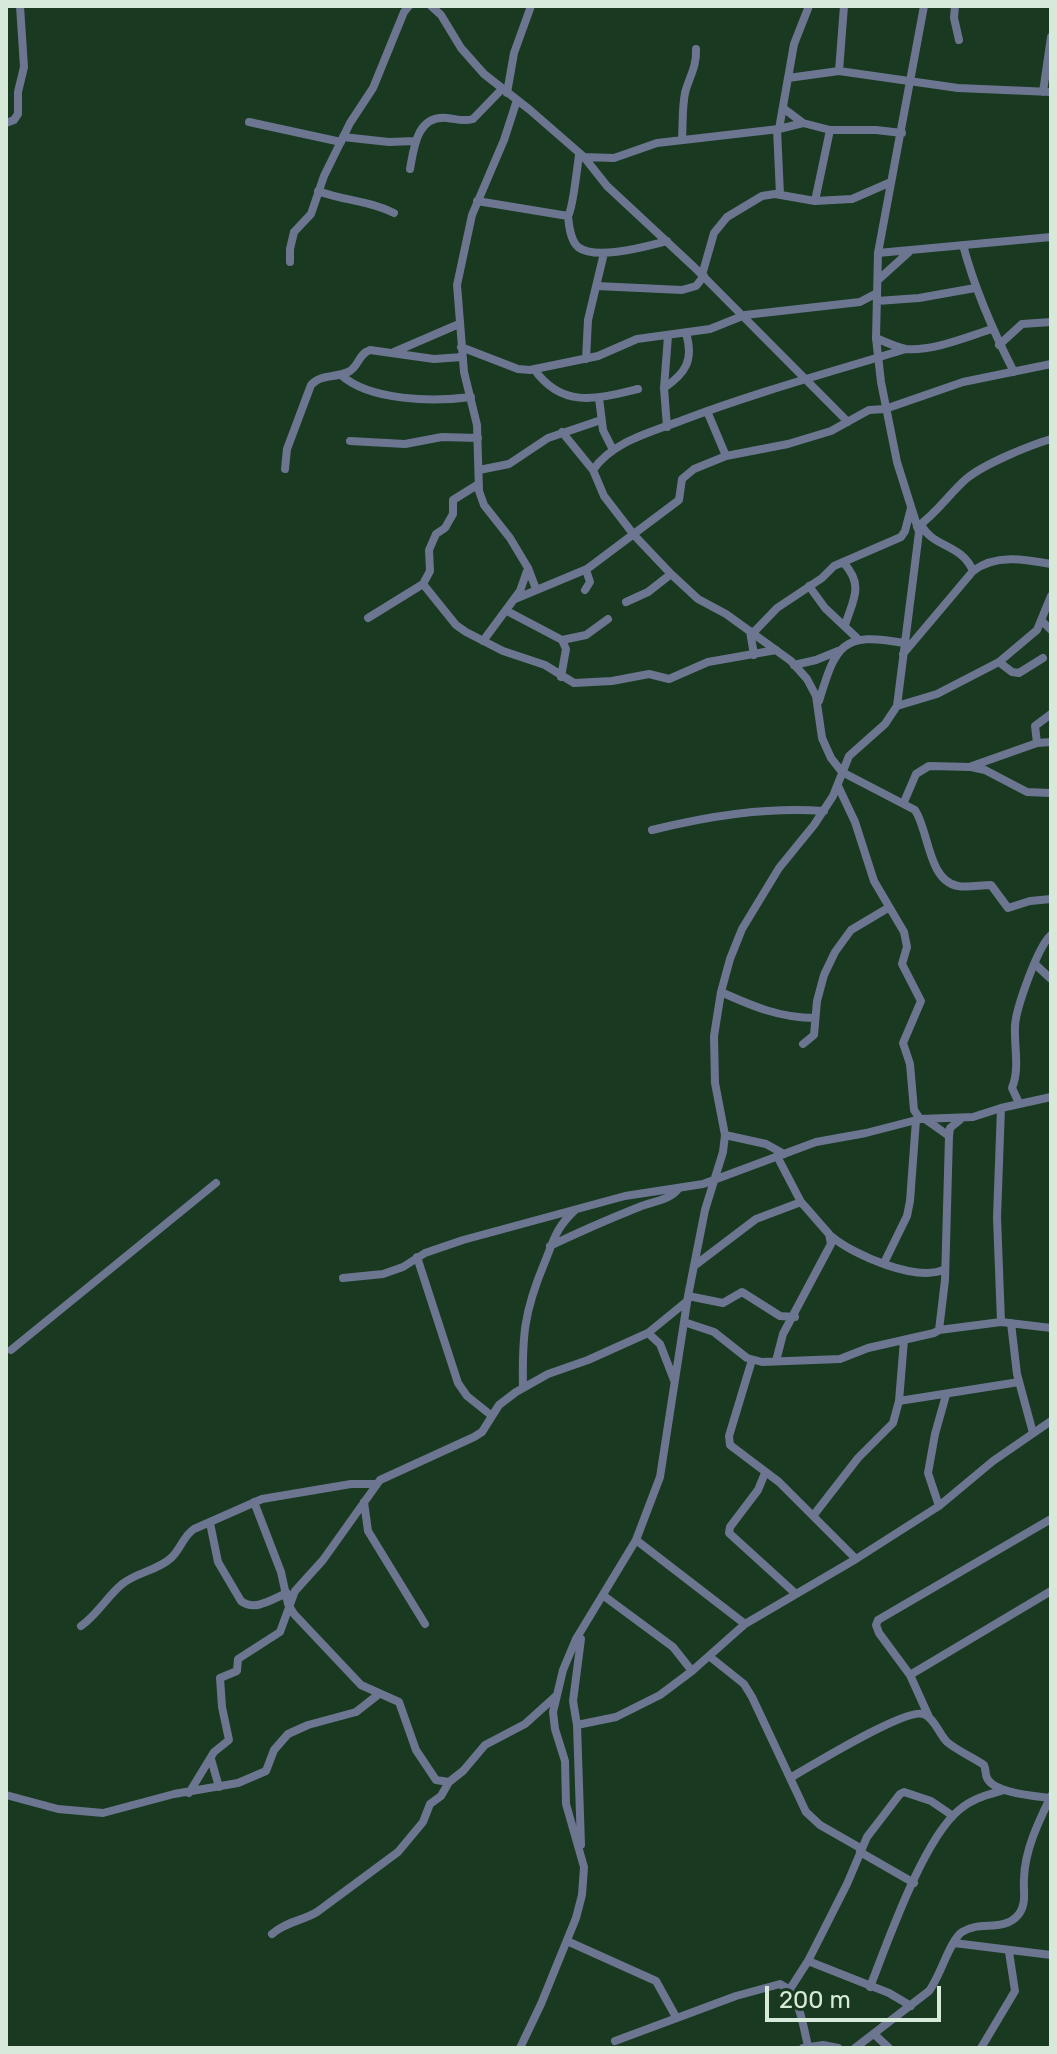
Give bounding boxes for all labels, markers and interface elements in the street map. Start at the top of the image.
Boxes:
scale bar [769,1970,945,2020]
text: 200 m [779,1986,851,2014]

